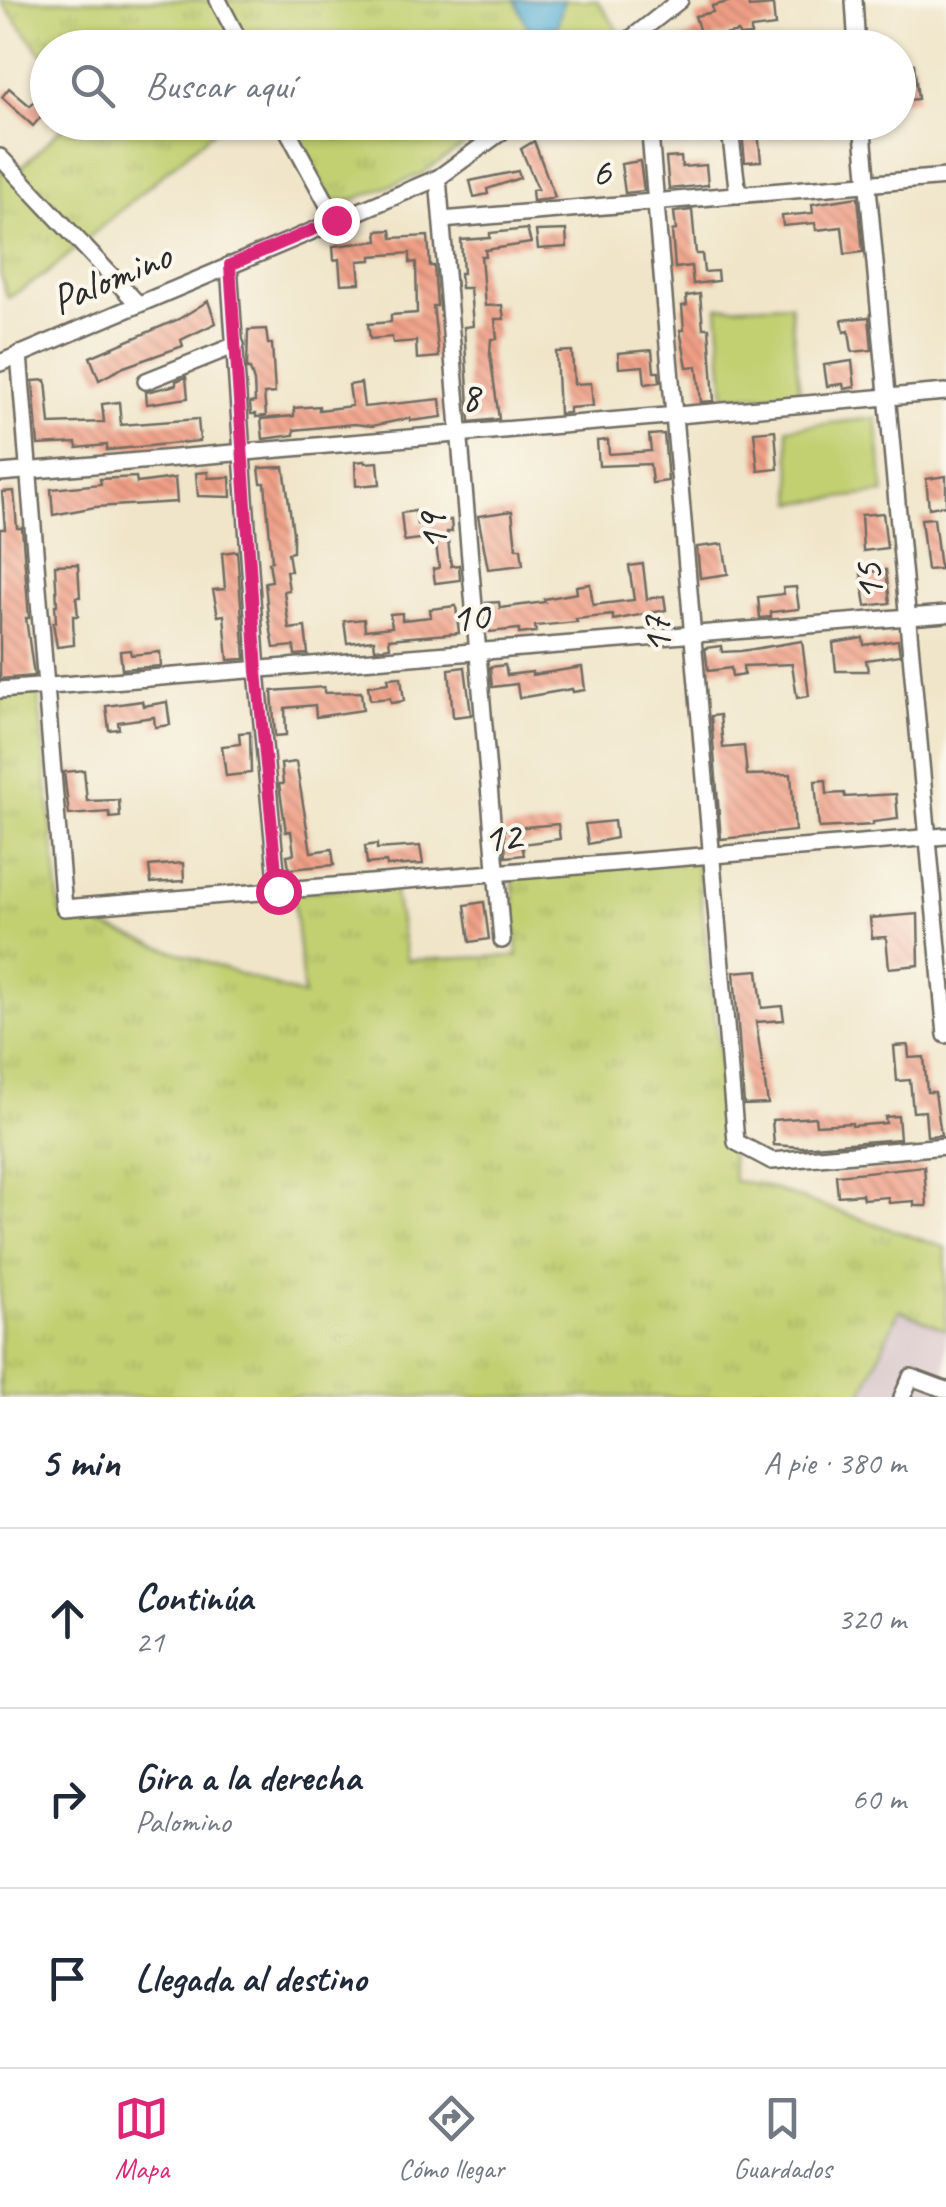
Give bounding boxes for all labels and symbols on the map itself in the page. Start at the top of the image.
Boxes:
street label: 6 [589,145,614,199]
route end [314,198,360,244]
street label: Palomino [43,228,181,327]
street label: 8 [458,369,486,424]
street label: 19 [405,508,461,553]
street label: 15 [841,559,897,603]
street label: 10 [449,589,494,645]
street label: 17 [629,612,685,656]
street label: 12 [481,809,526,865]
route start [256,869,302,915]

